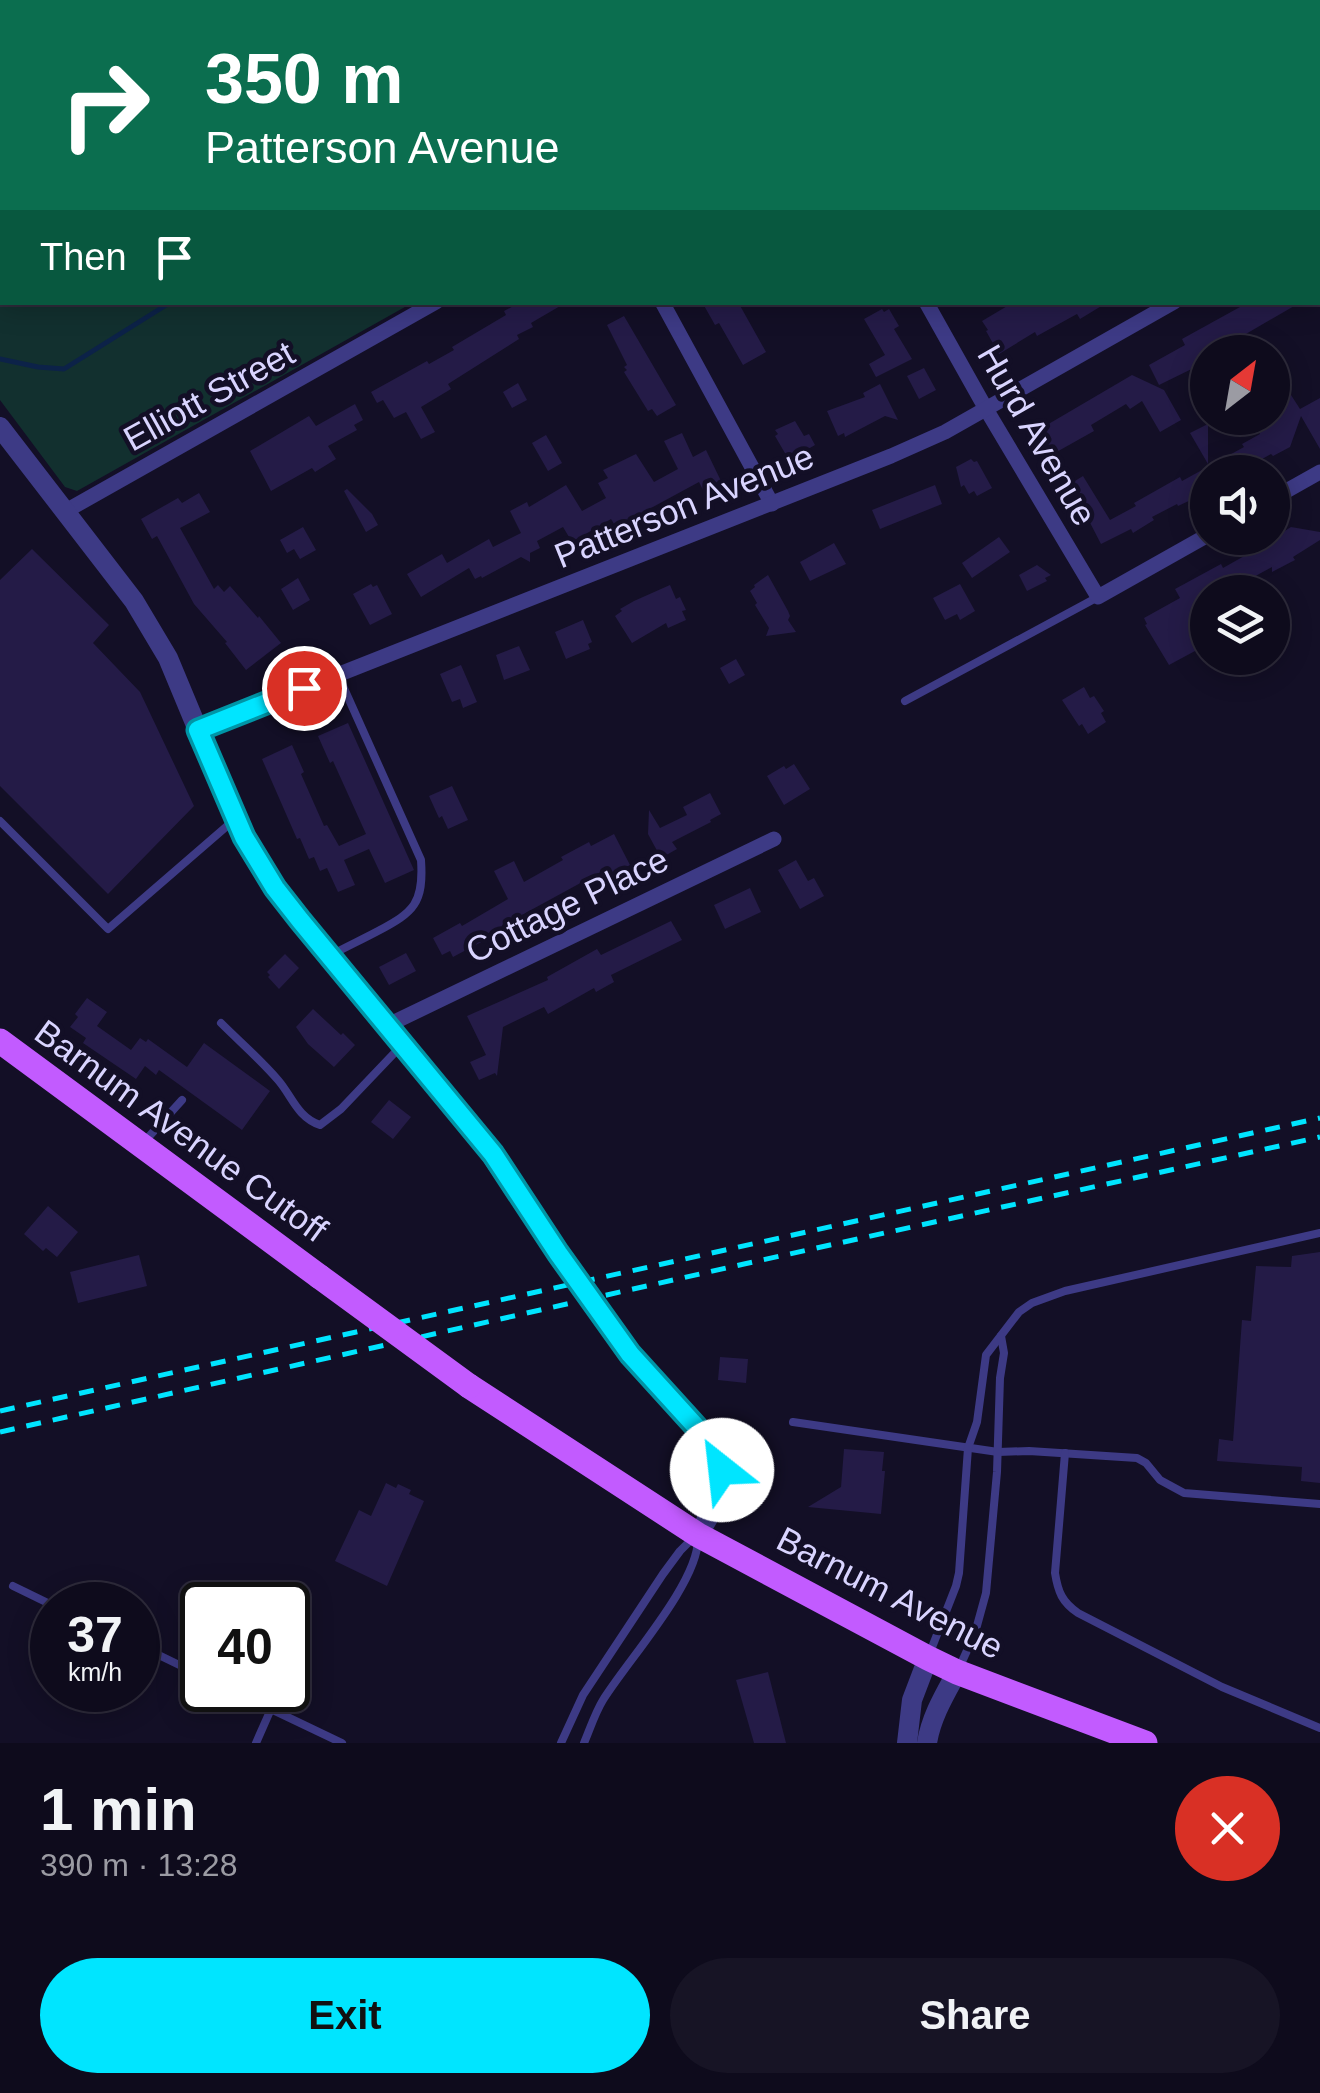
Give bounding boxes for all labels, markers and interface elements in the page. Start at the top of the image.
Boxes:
icon: right [40,40,170,170]
text: 350 m [205,40,403,118]
text: Patterson Avenue [205,122,559,173]
icon: arrive [147,230,202,285]
text: Then [40,236,127,278]
street label: Elliott Street [117,333,301,458]
north arrow [1190,335,1290,435]
map controls [1190,335,1290,675]
street label: Hurd Avenue [970,338,1105,532]
street label: Patterson Avenue [549,436,819,575]
button: sound [1190,455,1290,555]
button: layers [1190,575,1290,675]
pin [262,646,347,731]
icon: arrive [277,661,332,716]
street label: Cottage Place [459,839,674,970]
street label: Barnum Avenue Cutoff [28,1012,335,1250]
position arrow [670,1418,774,1522]
street label: Barnum Avenue [771,1519,1010,1666]
speed limit sign: 40 [180,1582,310,1712]
text: 37 [67,1607,123,1663]
text: km/h [68,1658,122,1686]
text: 1 min [40,1776,197,1843]
button: close [1175,1776,1280,1881]
text: 390 m · 13:28 [40,1847,237,1883]
button: Exit [40,1958,650,2073]
button: Share [670,1958,1280,2073]

